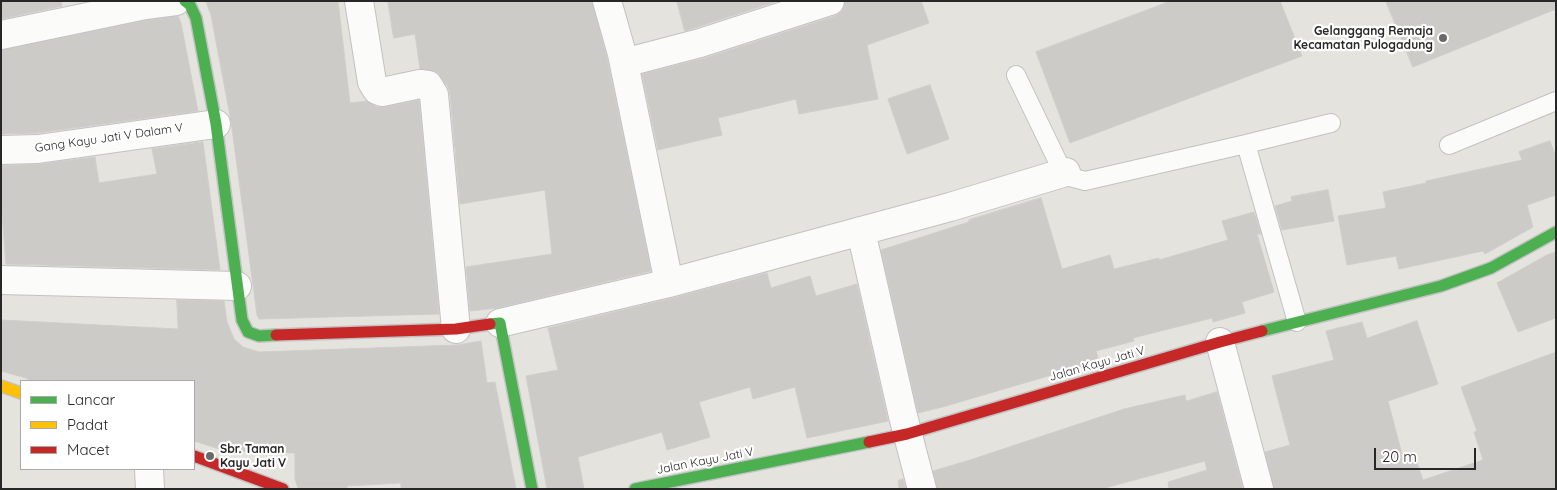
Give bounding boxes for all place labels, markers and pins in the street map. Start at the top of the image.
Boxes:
place label: Gelanggang Remaja Kecamatan Pulogadung [1293,24,1433,52]
marker: Gelanggang Remaja Kecamatan Pulogadung [1437,32,1449,44]
place label: Sbr. Taman Kayu Jati V [220,442,286,470]
marker: Sbr. Taman Kayu Jati V [204,450,216,462]

